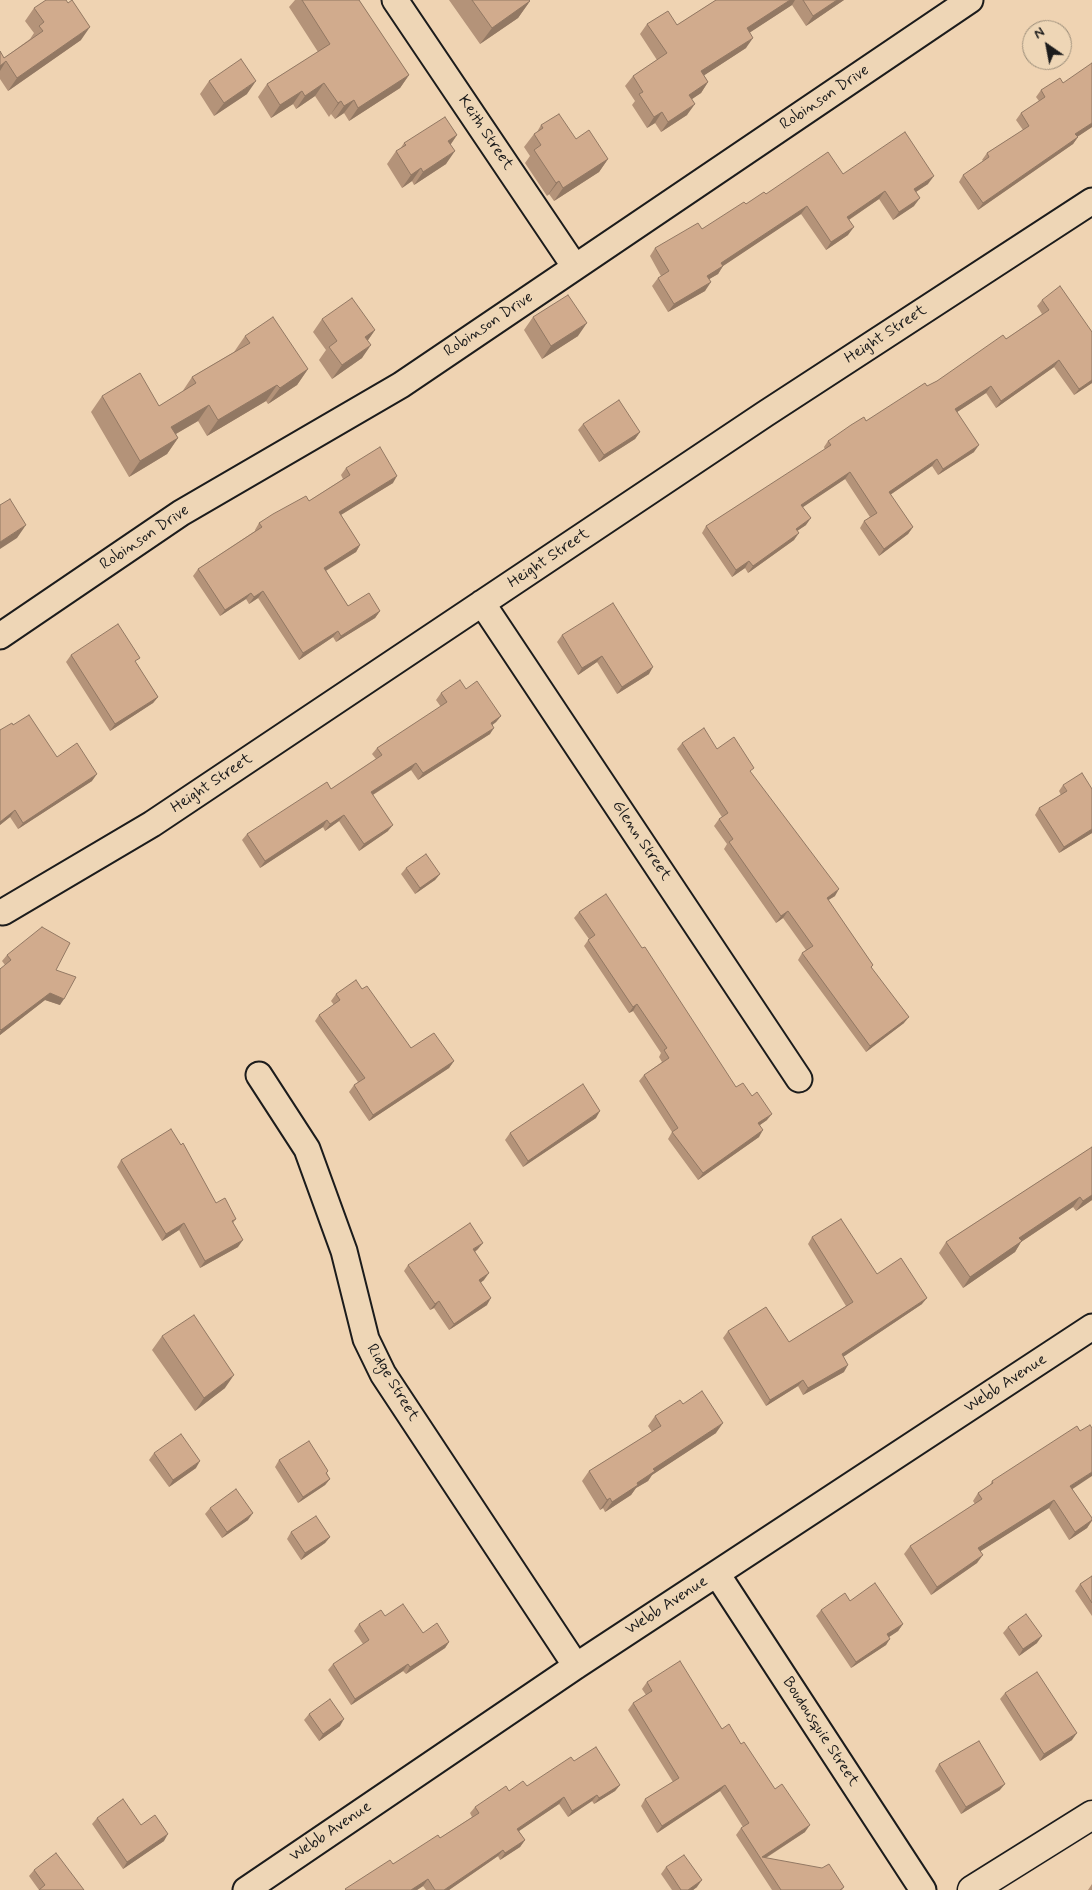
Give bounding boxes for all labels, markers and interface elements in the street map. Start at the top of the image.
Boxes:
north arrow [1022,20,1072,70]
text: N [1031,23,1048,43]
street label: Robinson Drive [777,61,873,135]
street label: Keith Street [453,92,517,174]
street label: Robinson Drive [441,288,537,362]
street label: Height Street [841,301,931,369]
street label: Robinson Drive [97,501,193,575]
street label: Height Street [505,525,593,593]
street label: Height Street [168,750,256,818]
street label: Glenn Street [607,797,675,885]
street label: Ridge Street [361,1341,423,1425]
street label: Webb Avenue [961,1350,1051,1418]
street label: Webb Avenue [622,1572,712,1640]
street label: Boudousquie Street [777,1674,863,1790]
street label: Webb Avenue [287,1798,375,1866]

